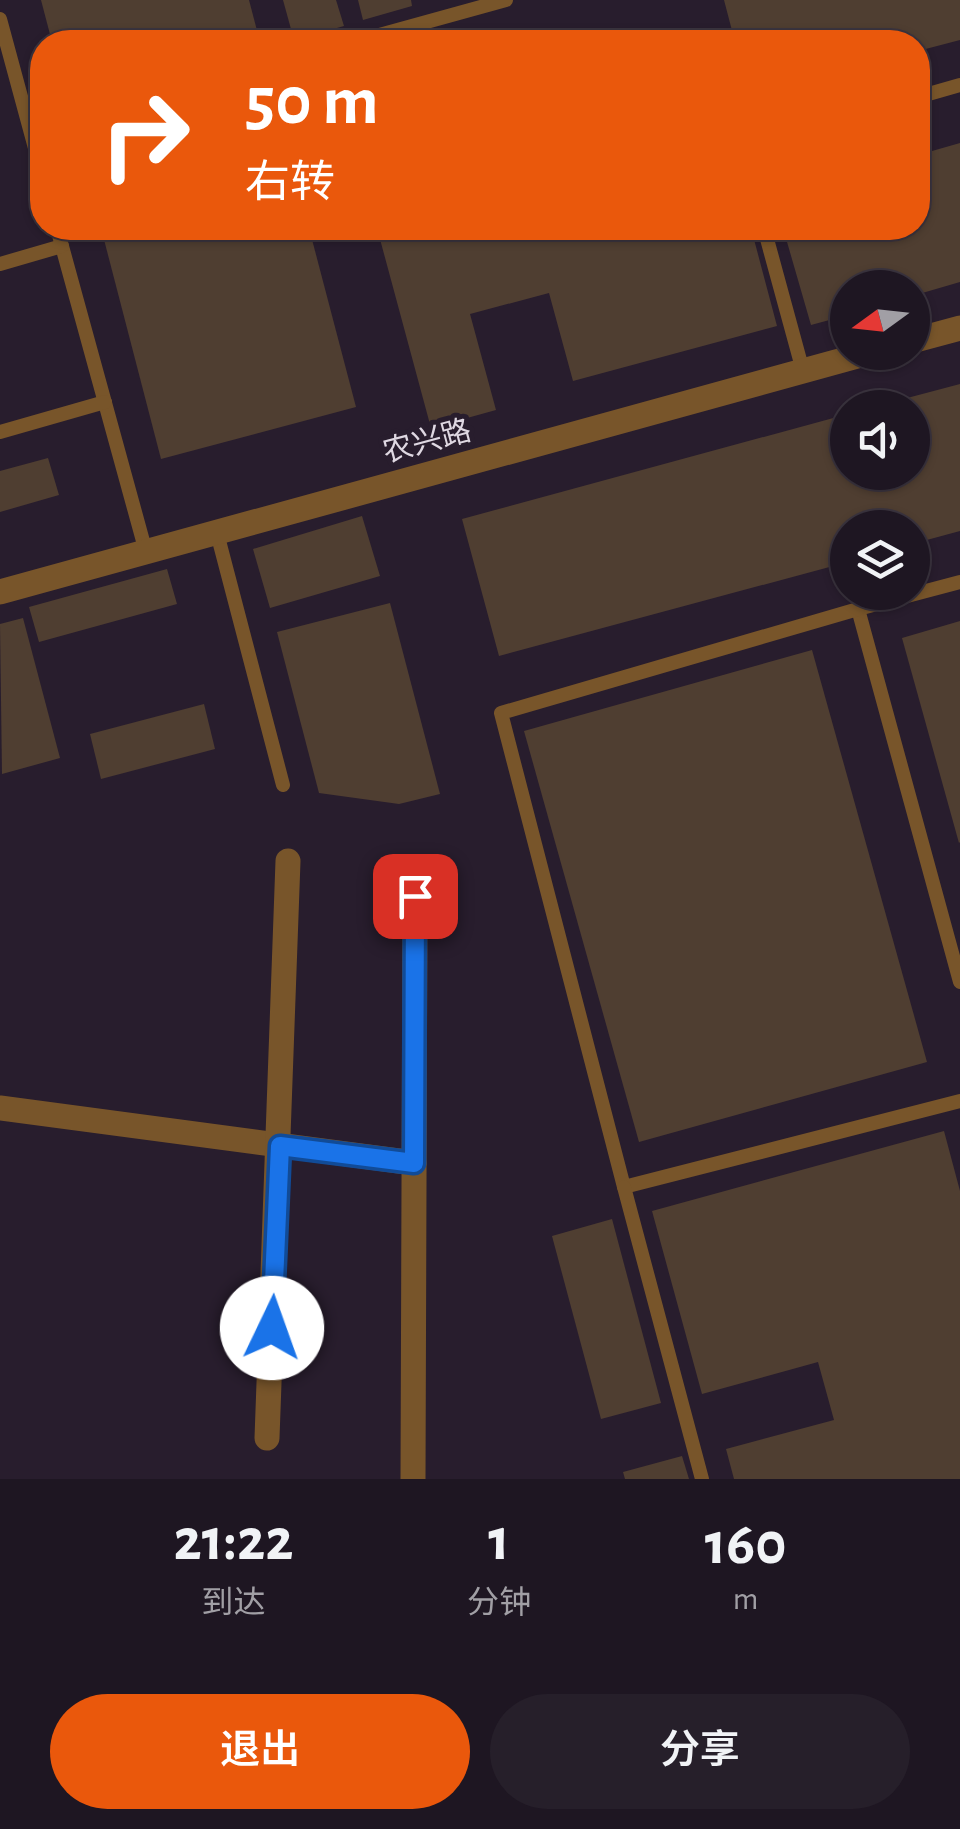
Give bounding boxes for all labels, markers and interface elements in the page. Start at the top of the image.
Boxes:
text: 50 m [245,67,379,137]
icon: right [80,70,210,200]
text: 右转 [245,161,335,206]
north arrow [830,270,930,370]
map controls [830,270,930,610]
button: sound [830,390,930,490]
street label: 农兴路 [379,414,475,468]
button: layers [830,510,930,610]
pin [373,854,458,939]
icon: arrive [388,869,443,924]
position arrow [220,1276,324,1380]
text: 21:22 [174,1511,294,1571]
text: 1 [488,1511,510,1571]
text: 160 [705,1515,786,1575]
text: m [733,1583,758,1615]
text: 到达 [202,1587,266,1619]
text: 分钟 [467,1587,531,1619]
button: 退出 [50,1694,470,1809]
button: 分享 [490,1694,910,1809]

